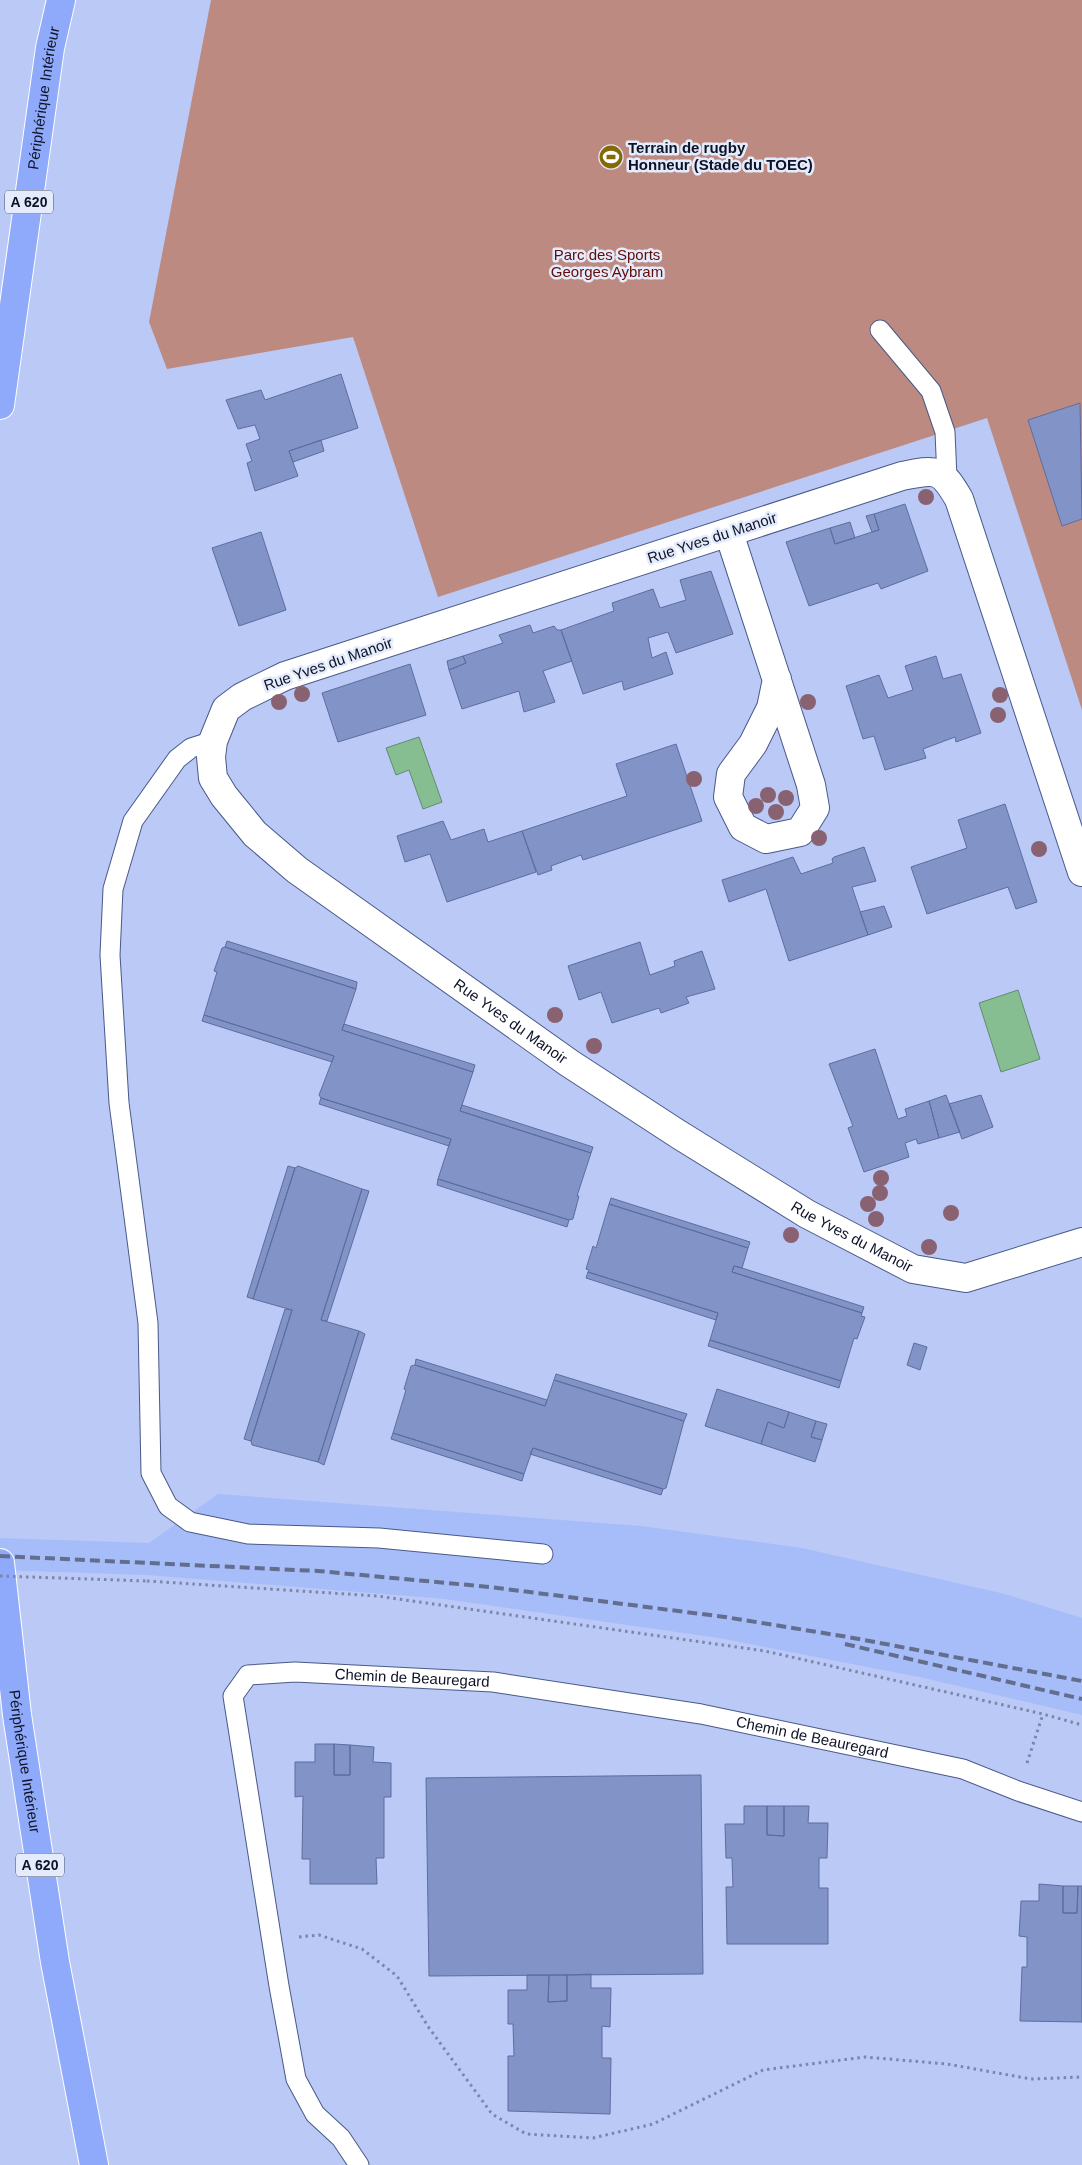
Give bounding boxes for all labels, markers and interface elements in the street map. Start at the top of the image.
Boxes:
street label: Périphérique Intérieur [24,25,63,171]
place label: Terrain de rugby Honneur (Stade du TOEC) [628,139,813,173]
sports icon: Terrain de rugby Honneur (Stade du TOEC) [598,144,624,170]
road number: A 620 [5,190,53,213]
park label: Parc des Sports Georges Aybram [551,246,663,280]
street label: Rue Yves du Manoir [645,509,779,566]
street label: Rue Yves du Manoir [261,634,394,694]
street label: Rue Yves du Manoir [451,975,571,1067]
street label: Rue Yves du Manoir [788,1197,916,1275]
street label: Chemin de Beauregard [334,1665,490,1690]
street label: Périphérique Intérieur [6,1689,44,1834]
street label: Chemin de Beauregard [735,1713,890,1761]
road number: A 620 [16,1854,64,1876]

